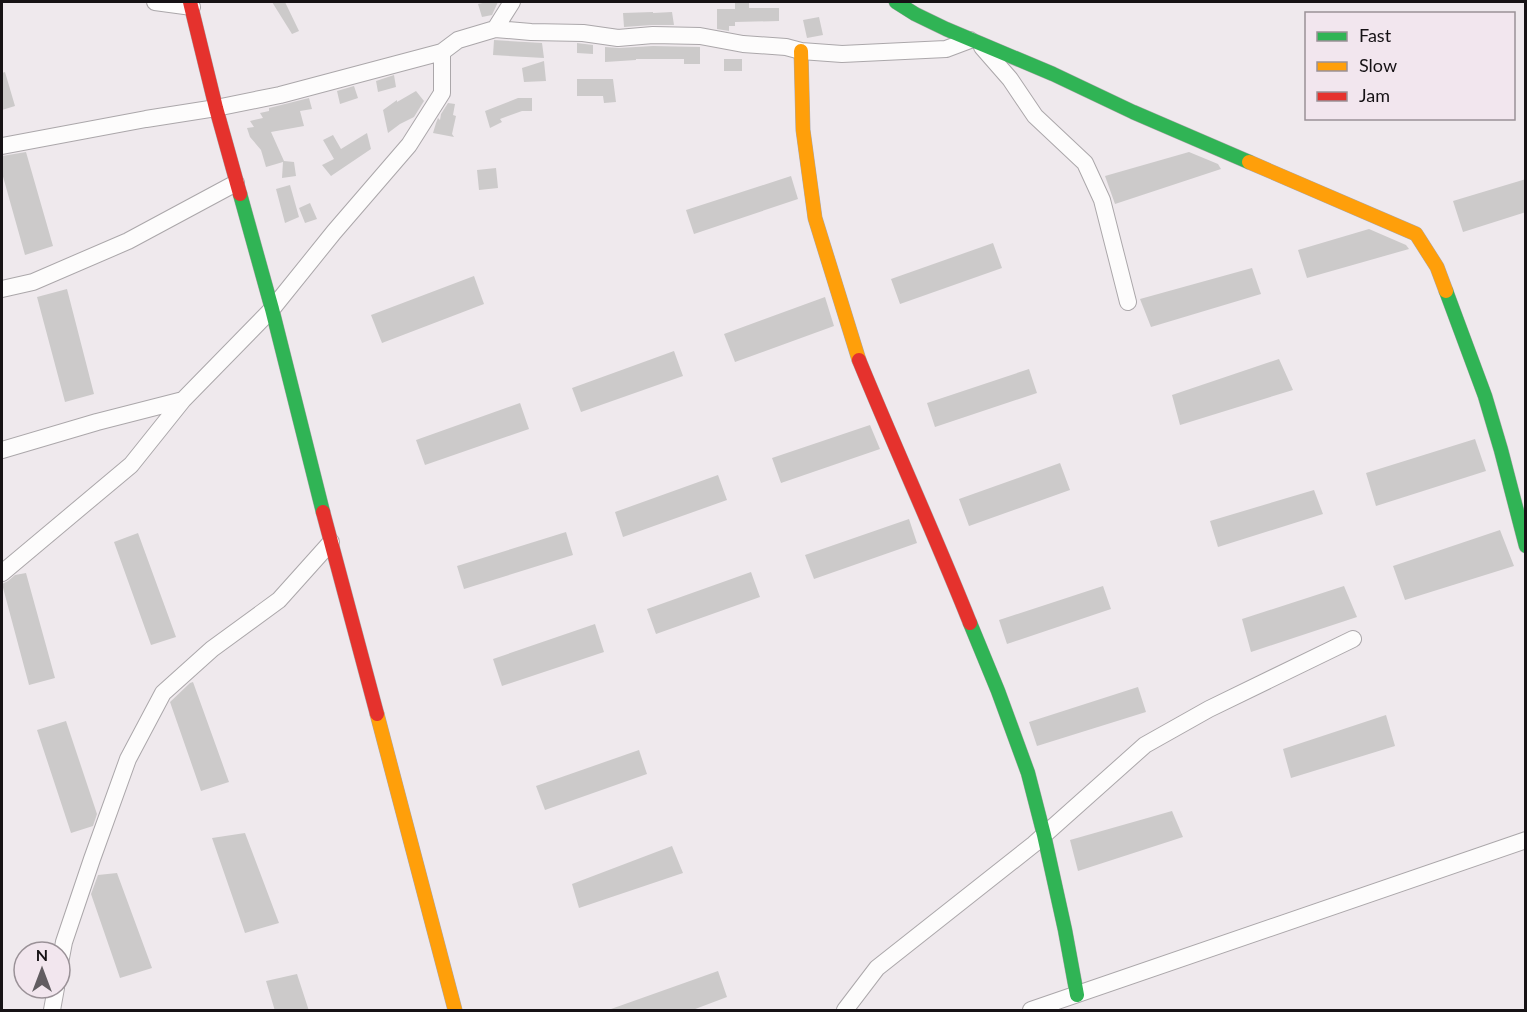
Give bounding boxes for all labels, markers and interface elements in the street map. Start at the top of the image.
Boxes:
legend [1305,12,1515,120]
text: Fast [1359,24,1392,46]
text: Slow [1359,54,1397,76]
text: Jam [1359,84,1390,106]
north arrow [12,940,72,1000]
text: N [36,945,48,964]

